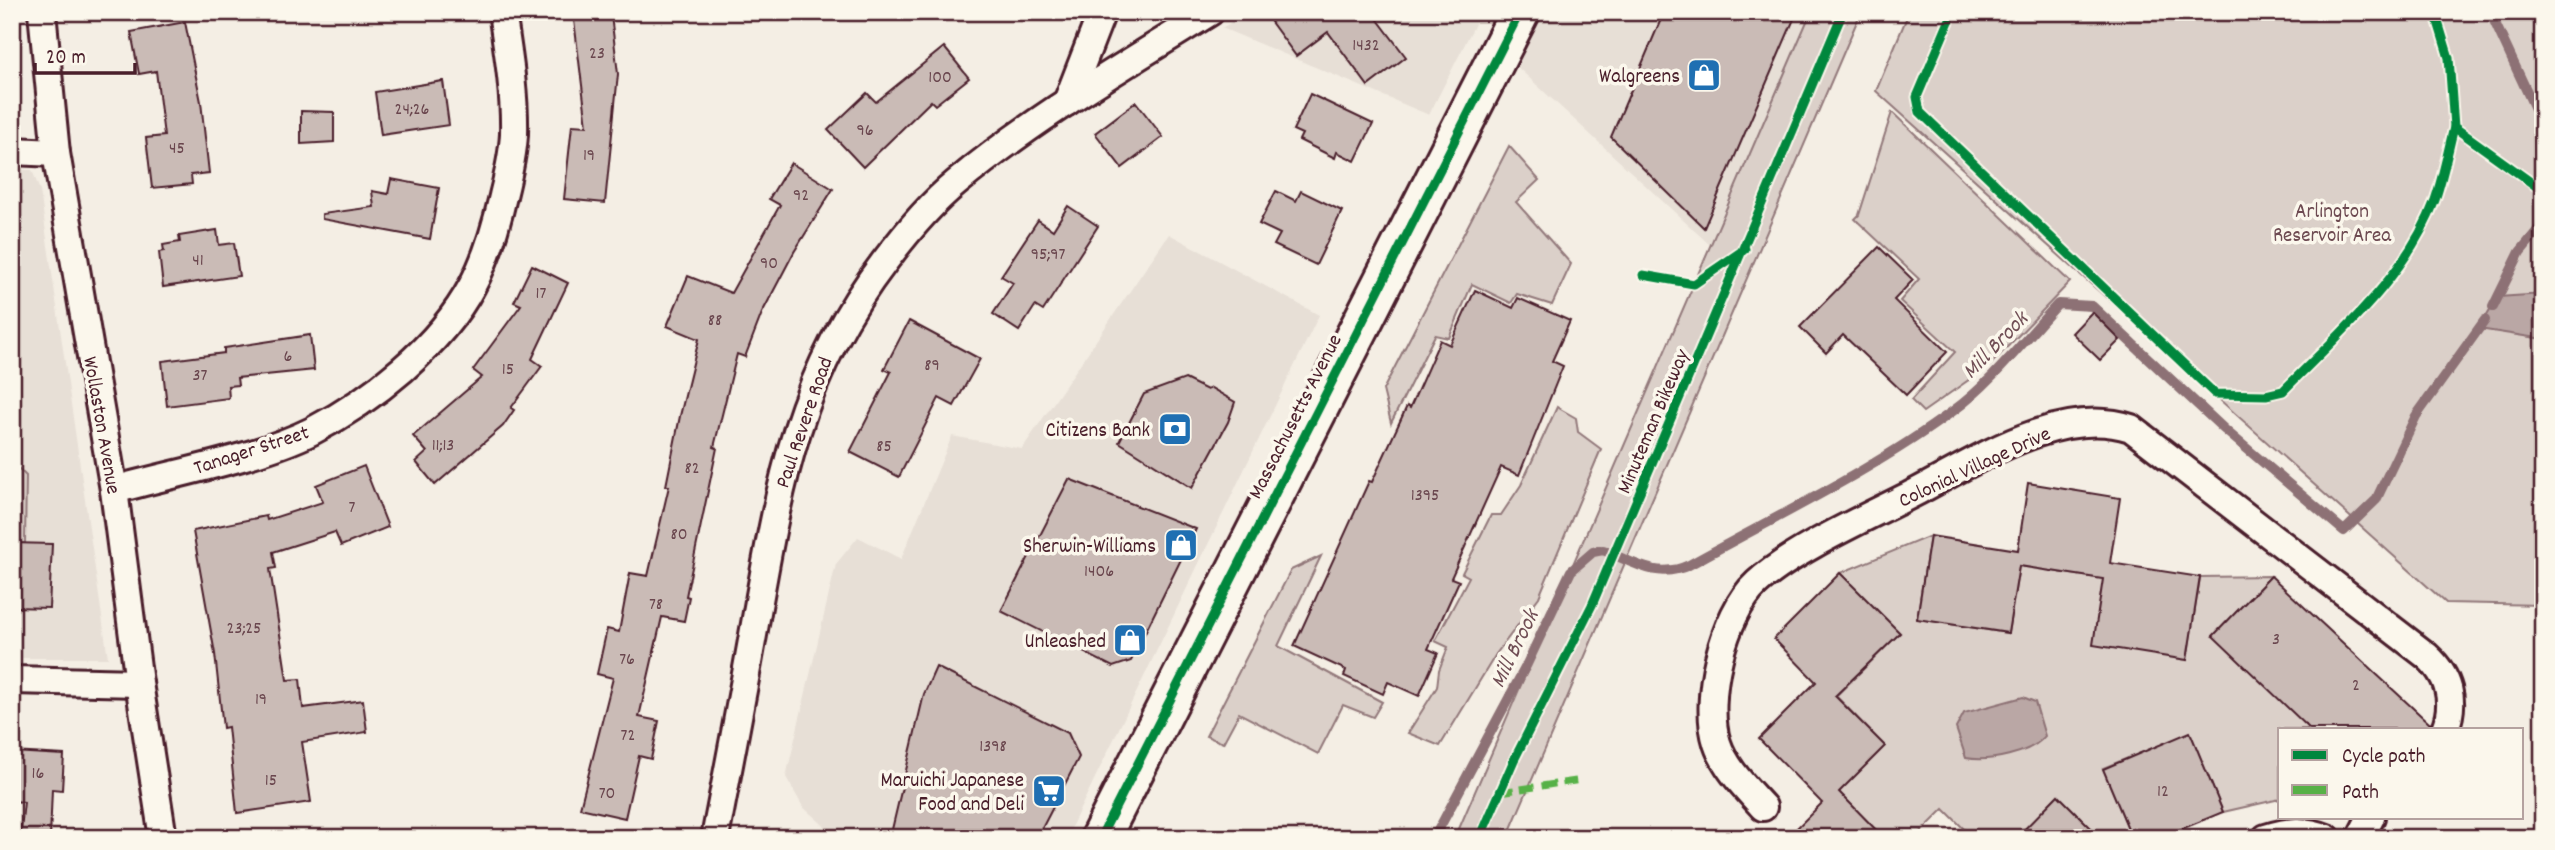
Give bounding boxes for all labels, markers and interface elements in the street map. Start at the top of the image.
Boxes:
scale bar [35,32,135,76]
house number: 1432 [1352,34,1380,59]
house number: 23 [589,42,605,67]
text: 20 m [46,44,86,74]
shop icon: Walgreens [1685,56,1723,94]
place label: Walgreens [1599,63,1680,93]
house number: 100 [928,66,952,91]
house number: 24;26 [395,98,429,123]
house number: 96 [856,119,874,144]
house number: 45 [169,137,185,162]
house number: 19 [583,144,595,169]
house number: 92 [793,184,809,209]
park label: Arlington Reservoir Area [2273,198,2392,252]
house number: 95;97 [1031,243,1065,268]
house number: 41 [192,249,204,274]
house number: 90 [760,252,778,277]
house number: 17 [536,282,547,307]
water label: Mill Brook [1956,303,2039,388]
house number: 88 [708,309,722,334]
street label: Massachusetts Avenue [1242,330,1351,505]
house number: 6 [284,345,292,370]
street label: Minuteman Bikeway [1611,345,1699,499]
street label: Paul Revere Road [769,353,842,493]
street label: Wollaston Avenue [73,354,127,497]
house number: 89 [924,354,940,379]
house number: 15 [502,358,514,383]
house number: 37 [193,364,208,389]
bank icon: Citizens Bank [1156,410,1194,448]
place label: Citizens Bank [1046,417,1150,447]
street label: Tanager Street [190,419,314,485]
street label: Colonial Village Drive [1894,420,2056,517]
house number: 11;13 [432,434,454,459]
house number: 85 [876,435,892,460]
house number: 82 [684,457,700,482]
house number: 1395 [1411,484,1439,509]
house number: 7 [349,496,356,521]
house number: 80 [670,523,688,548]
shop icon: Sherwin-Williams [1162,526,1200,564]
place label: Sherwin-Williams [1023,533,1156,563]
house number: 1406 [1084,560,1114,585]
house number: 78 [649,593,663,618]
water label: Mill Brook [1483,603,1550,694]
house number: 23;25 [227,617,261,642]
shop icon: Unleashed [1111,621,1149,659]
place label: Unleashed [1025,628,1106,658]
house number: 3 [2272,628,2280,653]
house number: 76 [619,648,635,673]
house number: 2 [2352,674,2360,699]
house number: 19 [255,688,267,713]
house number: 72 [621,724,635,749]
legend [2278,728,2524,818]
house number: 1398 [979,735,1007,760]
text: Cycle path [2342,743,2425,773]
house number: 16 [32,762,44,787]
place label: Maruichi Japanese Food and Deli [880,767,1024,821]
house number: 15 [265,769,277,794]
supermarket icon: Maruichi Japanese Food and Deli [1030,772,1068,810]
text: Path [2342,779,2379,809]
house number: 12 [2157,780,2169,805]
house number: 70 [599,782,615,807]

